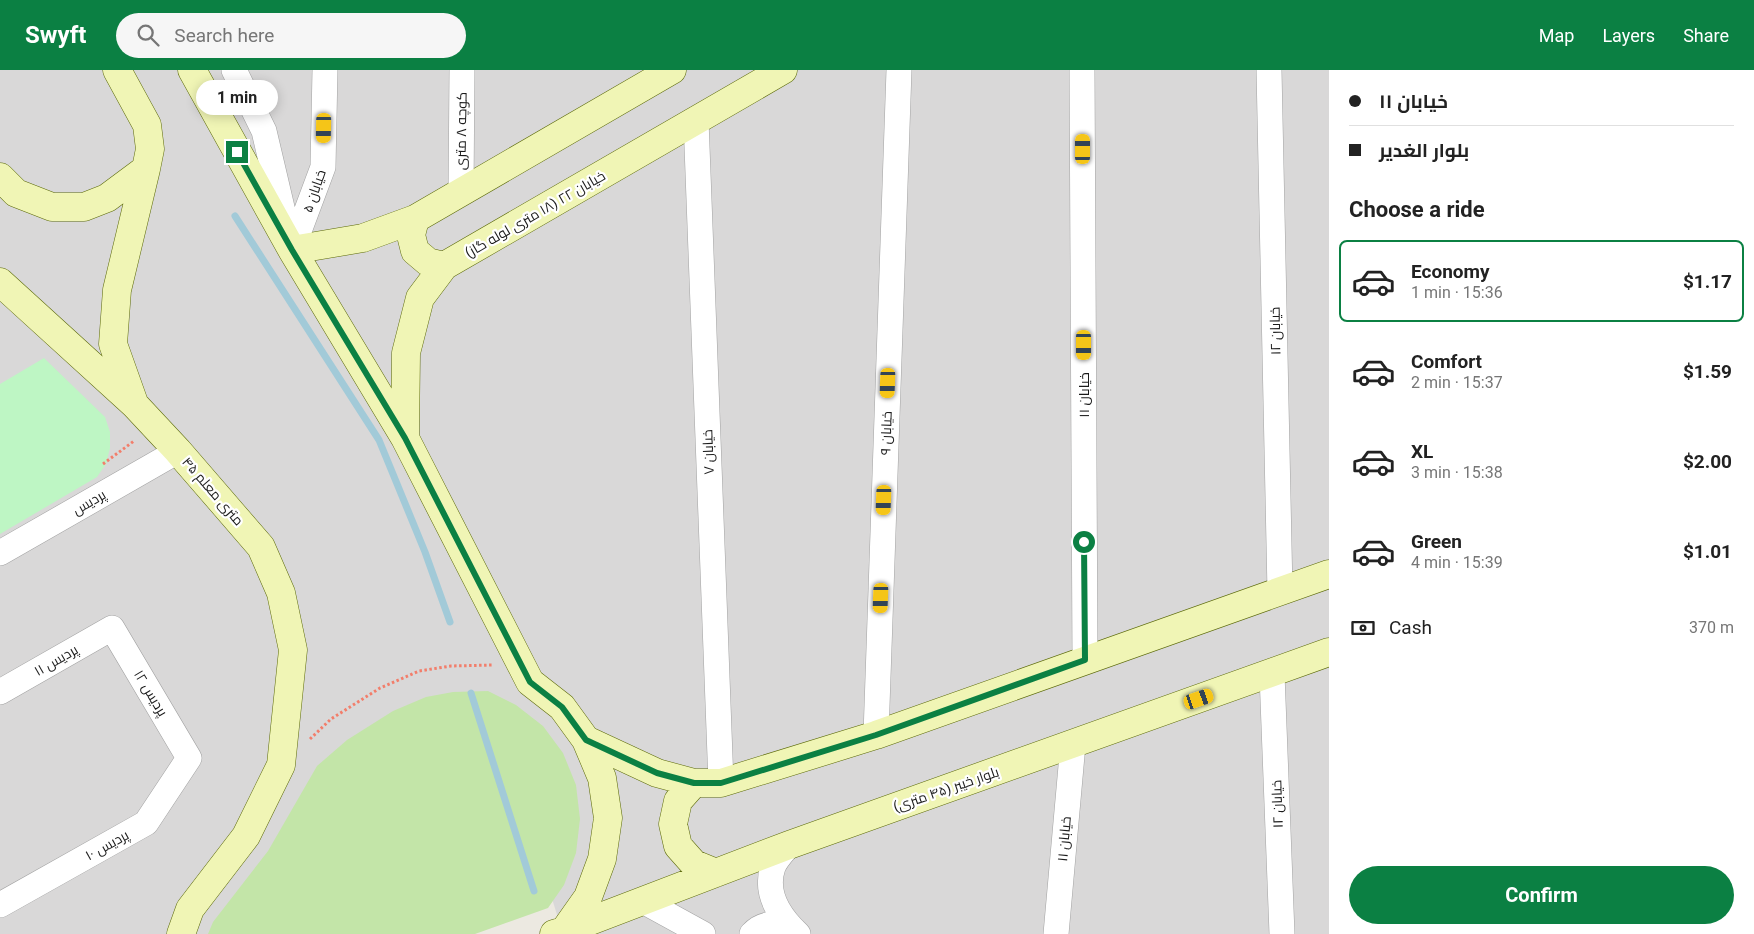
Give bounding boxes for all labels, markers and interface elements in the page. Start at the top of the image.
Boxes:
search box [116,13,466,58]
text: Swyft [25,21,86,49]
icon: search [134,21,162,49]
text: Search here [174,24,274,47]
text: Map [1539,25,1574,46]
text: Layers [1602,25,1655,46]
text: Share [1683,25,1729,46]
callout: 1 min [196,79,278,114]
text: 1 min [217,88,257,107]
text: خیابان ۱۱ [1379,90,1448,113]
street label: کوچه ۸ متری [452,92,472,170]
car [316,113,331,143]
car [1075,134,1090,164]
text: بلوار الغدیر [1379,139,1469,162]
route end [226,141,248,163]
street label: خیابان ۵ [299,167,329,215]
street label: خیابان ۲۲ (۱۸ متری لوله گاز) [462,167,608,262]
text: Choose a ride [1349,197,1485,222]
icon: car [1351,259,1396,304]
text: Economy [1411,260,1490,283]
text: $1.17 [1683,270,1732,293]
text: 1 min · 15:36 [1411,283,1503,302]
street label: خیابان ۱۲ [1267,307,1283,355]
car [1076,330,1091,360]
icon: car [1351,349,1396,394]
text: Comfort [1411,350,1482,373]
text: $1.59 [1683,360,1732,383]
car [879,368,896,398]
street label: خیابان ۱۱ [1076,372,1092,418]
text: 2 min · 15:37 [1411,373,1503,392]
street label: خیابان ۹ [877,411,895,455]
street label: خیابان ۷ [699,429,717,475]
icon: car [1351,439,1396,484]
text: XL [1411,440,1433,463]
text: $2.00 [1683,450,1732,473]
street label: ۴۵ متری معلم [178,454,247,530]
text: 3 min · 15:38 [1411,463,1503,482]
car [875,485,892,515]
street label: پردیس [69,486,110,520]
icon: car [1351,529,1396,574]
text: Green [1411,530,1462,553]
route start [1073,531,1095,553]
text: $1.01 [1683,540,1732,563]
text: 4 min · 15:39 [1411,553,1503,572]
car [872,583,889,613]
icon: cash [1349,614,1377,642]
text: Cash [1389,616,1432,639]
text: 370 m [1689,618,1734,637]
street label: پردیس ۱۱ [31,641,82,681]
street label: پردیس ۱۲ [129,667,171,720]
car [1182,687,1215,711]
street label: بلوار خیبر (۴۵ متری) [891,763,1001,816]
street label: خیابان ۱۲ [1268,780,1286,828]
street label: خیابان ۱۱ [1054,816,1074,862]
street label: پردیس ۱۰ [82,826,133,865]
button: Confirm [1349,866,1734,924]

